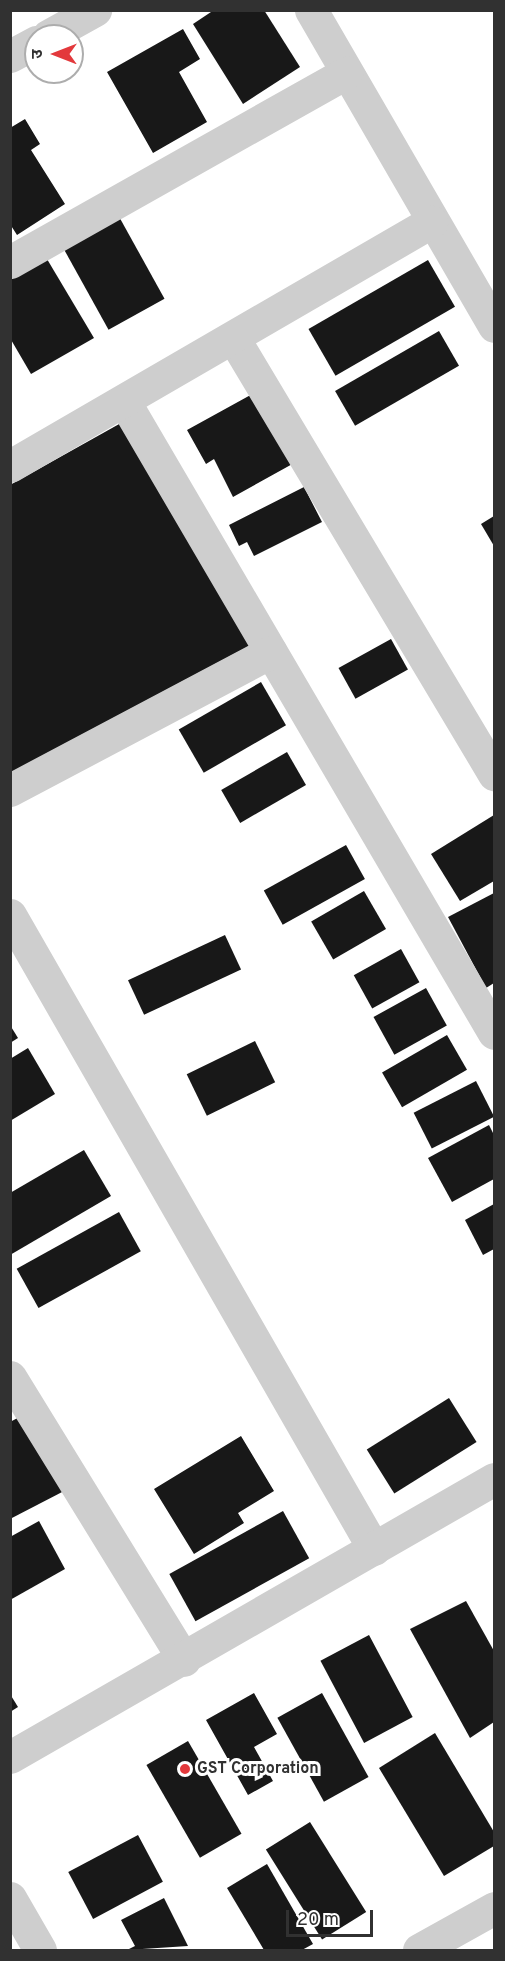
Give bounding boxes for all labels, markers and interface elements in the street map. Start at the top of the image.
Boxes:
north arrow [24,24,84,84]
text: उ [28,49,48,59]
place label: GST Corporation [197,1759,319,1779]
marker: GST Corporation [178,1762,192,1776]
scale bar [289,1898,376,1936]
text: 20 m [297,1909,339,1932]

